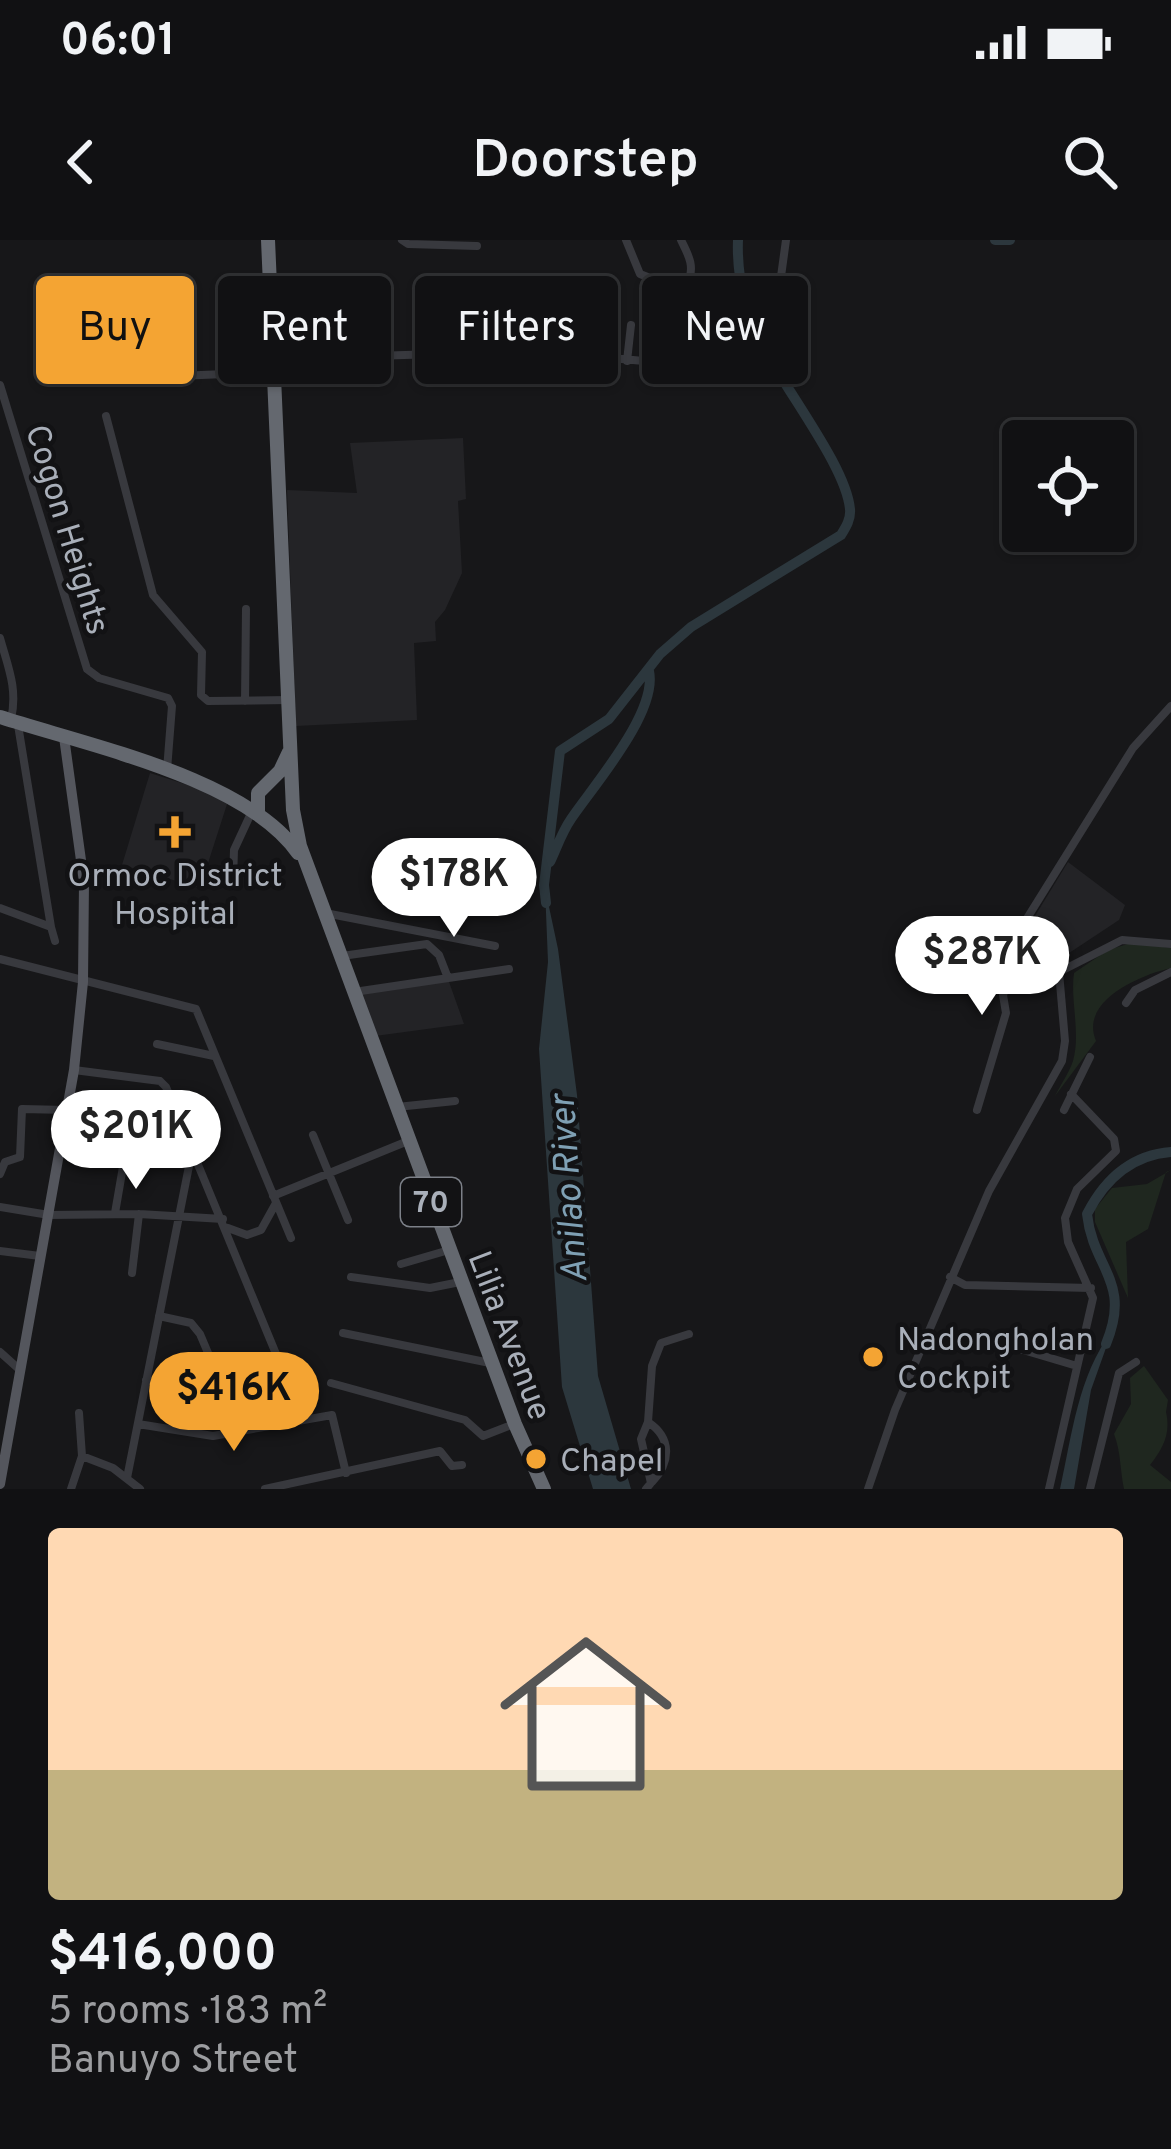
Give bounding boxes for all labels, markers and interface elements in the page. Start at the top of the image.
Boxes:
text: 06:01 [60,14,176,71]
text: Doorstep [472,128,699,197]
icon: back [48,129,114,195]
icon: search [1057,129,1123,195]
chip: Buy [36,276,194,384]
chip: Rent [218,276,391,384]
chip: Filters [415,276,618,384]
chip: New [642,276,808,384]
street label: Cogon Heights [13,420,117,640]
map controls [1002,420,1134,552]
button: locate [1002,420,1134,552]
marker: Ormoc District Hospital [159,816,191,848]
pin: $178K [370,838,538,940]
text: $178K [399,852,509,901]
place label: Ormoc District Hospital [67,857,283,937]
pin: $287K [898,916,1066,1018]
text: $287K [922,930,1042,979]
pin: $201K [52,1090,220,1192]
water label: Anilao River [541,1090,601,1284]
text: $201K [78,1104,194,1153]
road number: 70 [401,1178,461,1226]
street label: Lilia Avenue [456,1246,559,1427]
place label: Nadongholan Cockpit [897,1321,1094,1401]
marker: Nadongholan Cockpit [860,1344,886,1370]
pin: $416K [150,1352,318,1454]
text: $416K [176,1366,292,1415]
place label: Chapel [560,1442,663,1484]
marker: Chapel [523,1446,549,1472]
icon: home [478,1606,694,1822]
text: $416,000 [48,1924,277,1989]
text: 5 rooms · 183 m² [48,1989,327,2038]
text: Banuyo Street [48,2038,298,2087]

